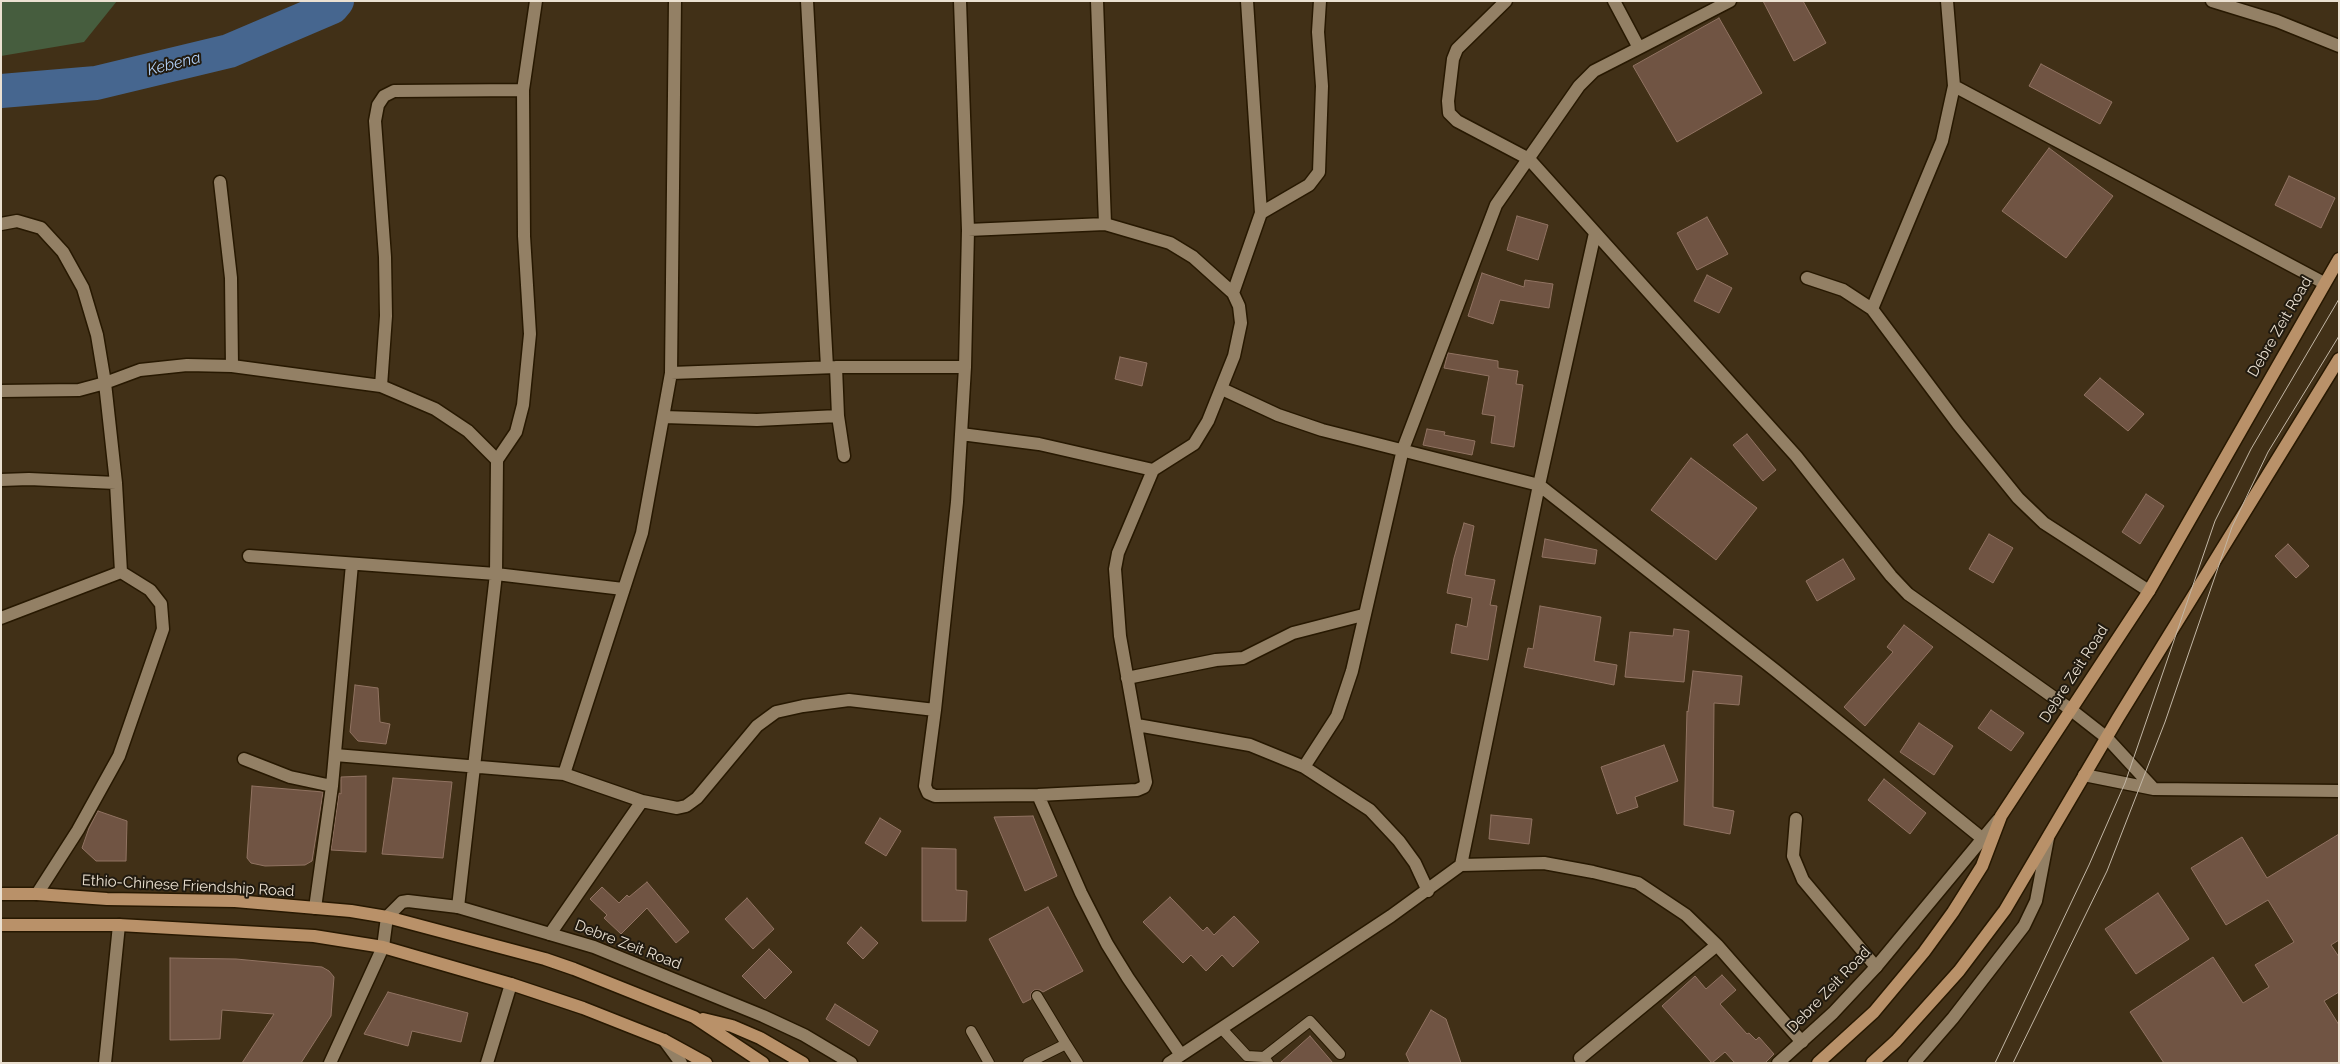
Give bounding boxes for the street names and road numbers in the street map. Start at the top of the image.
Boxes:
street label: Debre Zeit Road [2244,274,2316,380]
street label: Debre Zeit Road [2036,622,2112,726]
street label: Ethio-Chinese Friendship Road [81,871,295,901]
street label: Debre Zeit Road [572,916,684,974]
street label: Debre Zeit Road [1783,943,1875,1037]

